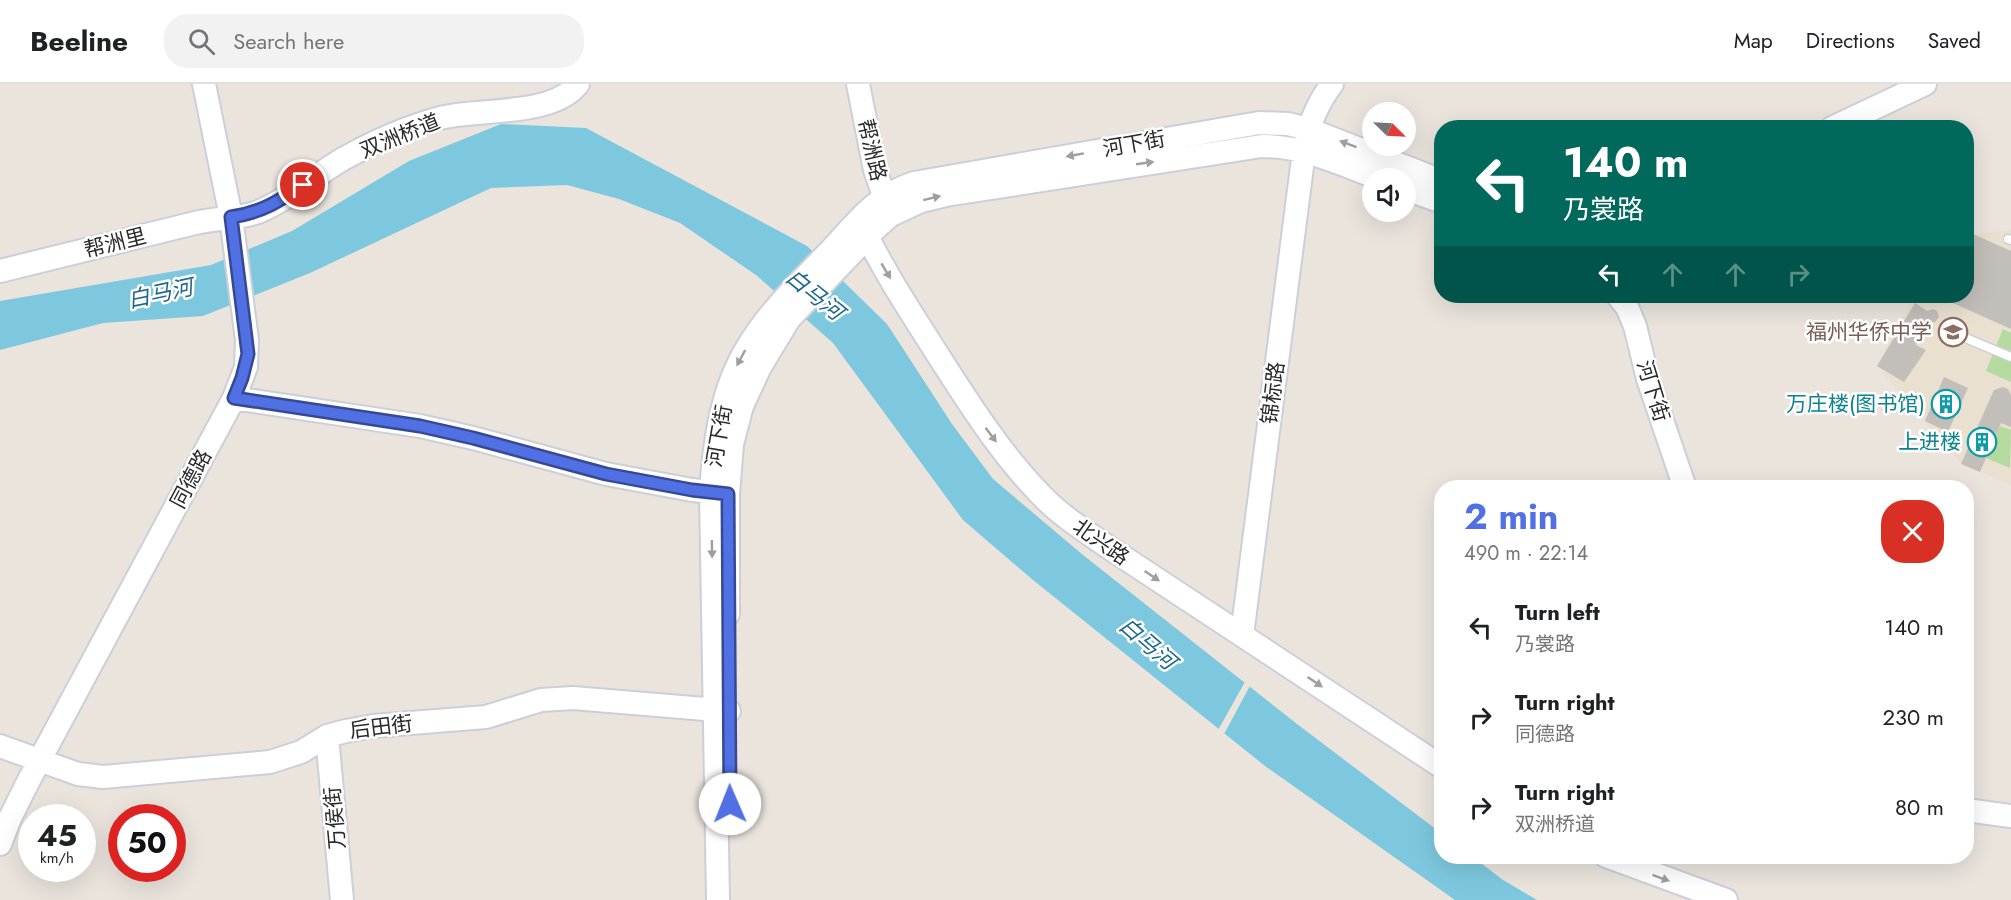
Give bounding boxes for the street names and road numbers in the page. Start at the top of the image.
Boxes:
street label: 双洲桥道 [355,106,445,166]
street label: 帮洲路 [850,116,894,184]
street label: 河下街 [1100,124,1168,164]
street label: 帮洲里 [81,221,149,265]
street label: 河下街 [1629,356,1677,426]
street label: 锦标路 [1254,360,1292,426]
street label: 河下街 [699,402,739,470]
street label: 同德路 [163,444,219,514]
street label: 北兴路 [1067,512,1135,572]
street label: 后田街 [348,708,414,746]
street label: 万侯街 [317,785,353,851]

